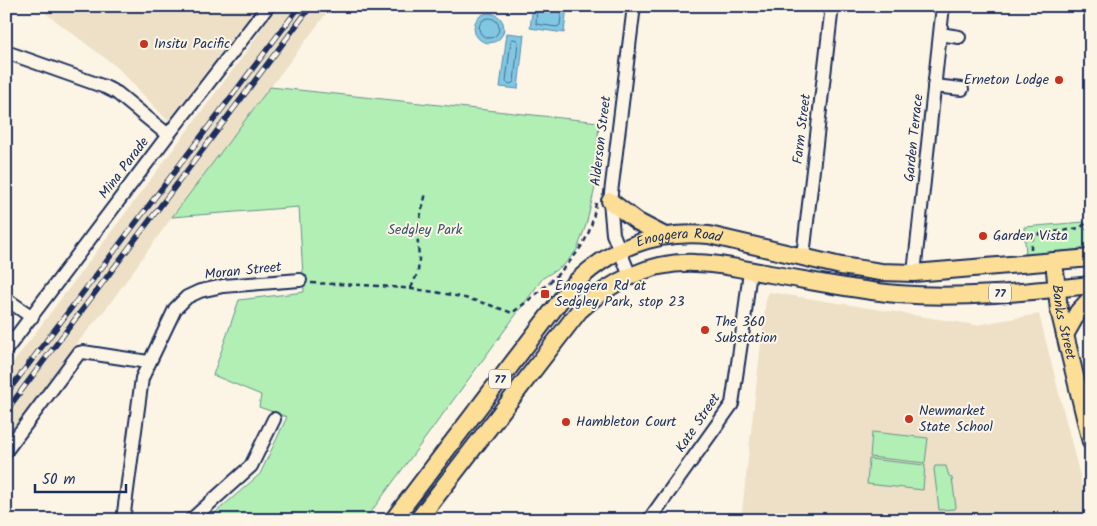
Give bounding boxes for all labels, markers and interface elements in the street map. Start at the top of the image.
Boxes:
place label: Insitu Pacific [154,33,230,55]
marker: Insitu Pacific [138,38,150,50]
place label: Erneton Lodge [964,69,1050,91]
marker: Erneton Lodge [1053,74,1065,86]
street label: Farm Street [787,92,817,165]
street label: Garden Terrace [898,92,930,183]
street label: Alderson Street [585,94,618,187]
street label: Mina Parade [93,132,155,204]
park label: Sedgley Park [388,219,463,241]
street label: Enoggera Road [633,223,725,254]
place label: Garden Vista [993,225,1068,247]
marker: Garden Vista [977,230,989,242]
street label: Moran Street [203,256,283,286]
place label: Enoggera Rd at Sedgley Park, stop 23 [555,275,685,313]
street label: Banks Street [1045,283,1082,363]
road number: 77 [989,284,1011,302]
marker: Enoggera Rd at Sedgley Park, stop 23 [539,288,551,300]
place label: The 360 Substation [715,311,777,349]
marker: The 360 Substation [699,324,711,336]
road number: 77 [489,369,511,388]
street label: Kate Street [670,388,726,457]
place label: Newmarket State School [919,400,994,438]
place label: Hambleton Court [576,411,677,433]
marker: Newmarket State School [903,413,915,425]
marker: Hambleton Court [560,416,572,428]
scale bar [35,461,126,493]
text: 50 m [42,468,76,492]

